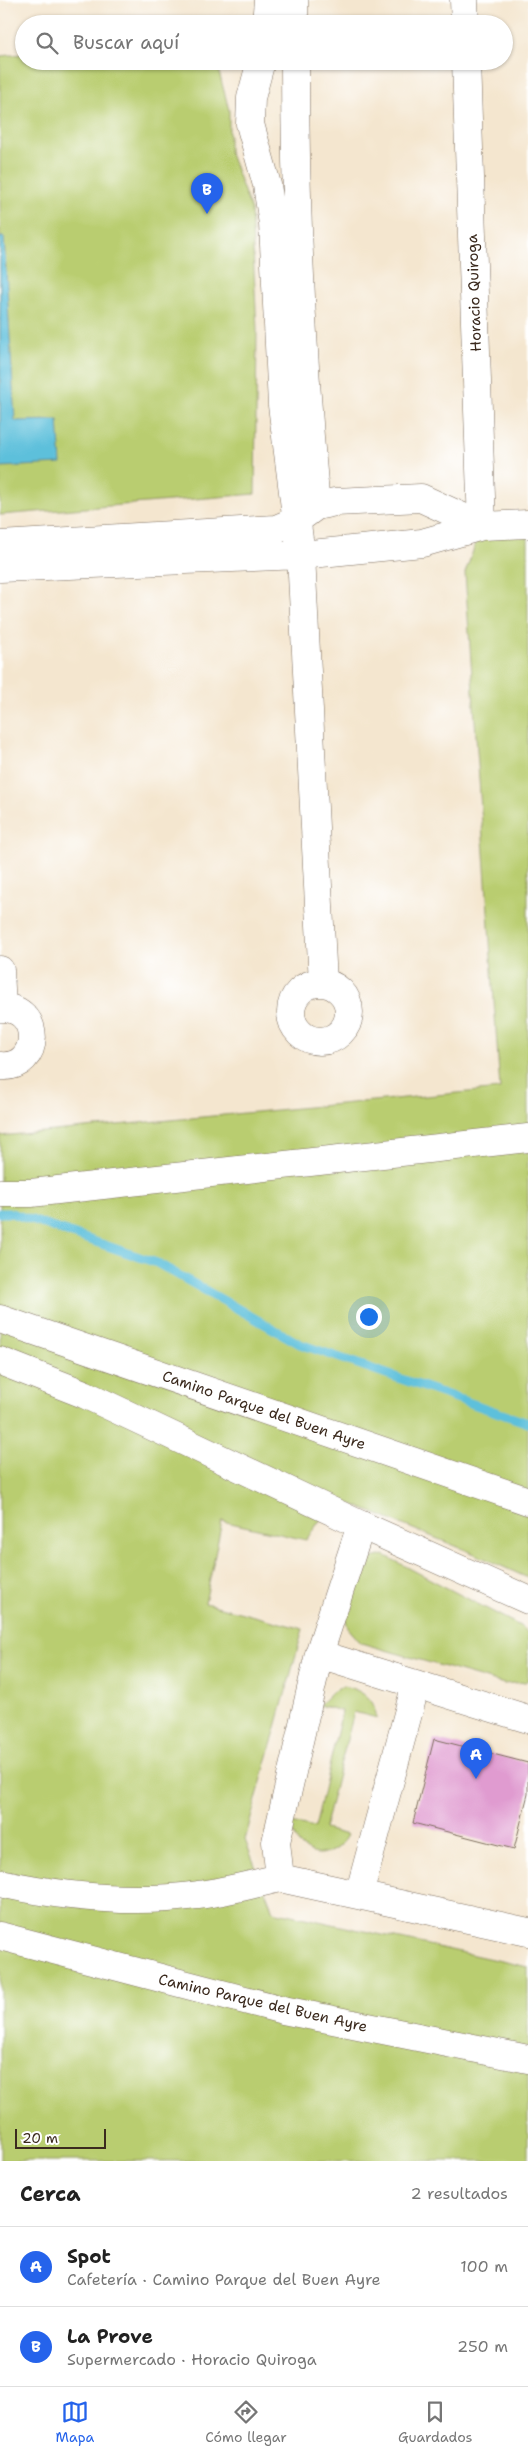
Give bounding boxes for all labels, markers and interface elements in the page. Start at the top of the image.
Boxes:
search box [15,15,513,70]
icon: search [33,29,61,57]
text: Buscar aquí [73,30,179,55]
pin: B [191,173,223,214]
street label: Horacio Quiroga [462,233,486,352]
your location [356,1304,382,1330]
street label: Camino Parque del Buen Ayre [160,1366,368,1454]
pin: A [460,1738,492,1779]
street label: Camino Parque del Buen Ayre [156,1969,370,2037]
scale bar [15,2126,106,2149]
text: 20 m [22,2129,58,2147]
text: Cerca [20,2180,81,2208]
text: 2 resultados [410,2183,508,2204]
text: Spot [67,2244,111,2269]
text: A [30,2256,42,2277]
text: 100 m [460,2256,508,2277]
text: Cafetería · Camino Parque del Buen Ayre [67,2269,381,2290]
text: La Prove [67,2324,153,2349]
text: B [31,2336,41,2357]
text: 250 m [457,2336,508,2357]
text: Supermercado · Horacio Quiroga [67,2349,317,2370]
tab: Mapa [56,2398,94,2446]
tab: Cómo llegar [205,2398,287,2446]
tab: Guardados [398,2398,472,2446]

